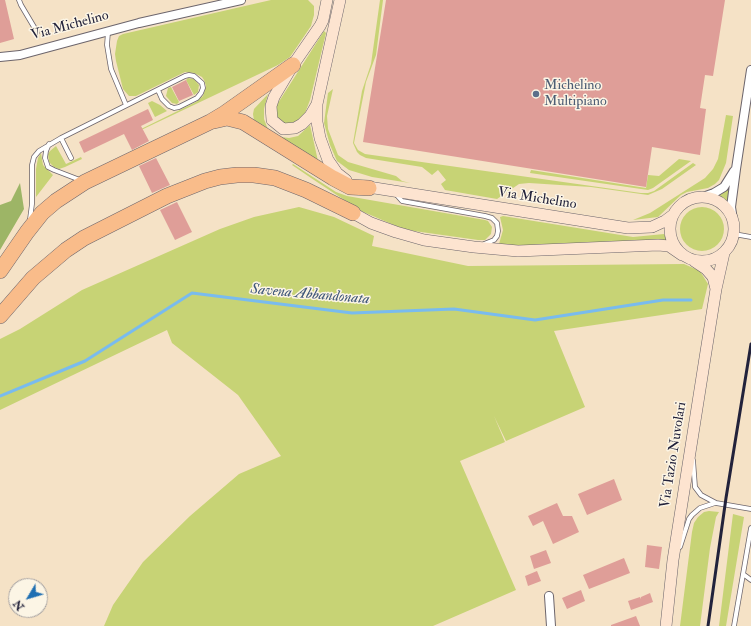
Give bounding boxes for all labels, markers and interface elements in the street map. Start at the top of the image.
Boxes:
street label: Via Michelino [29,8,111,44]
place label: Michelino Multipiano [544,78,607,110]
marker: Michelino Multipiano [531,89,541,99]
street label: Via Michelino [496,184,578,214]
water label: Savena Abbandonata [250,281,370,309]
street label: Via Tazio Nuvolari [657,401,691,509]
north arrow [8,578,48,618]
text: N [11,597,27,613]

